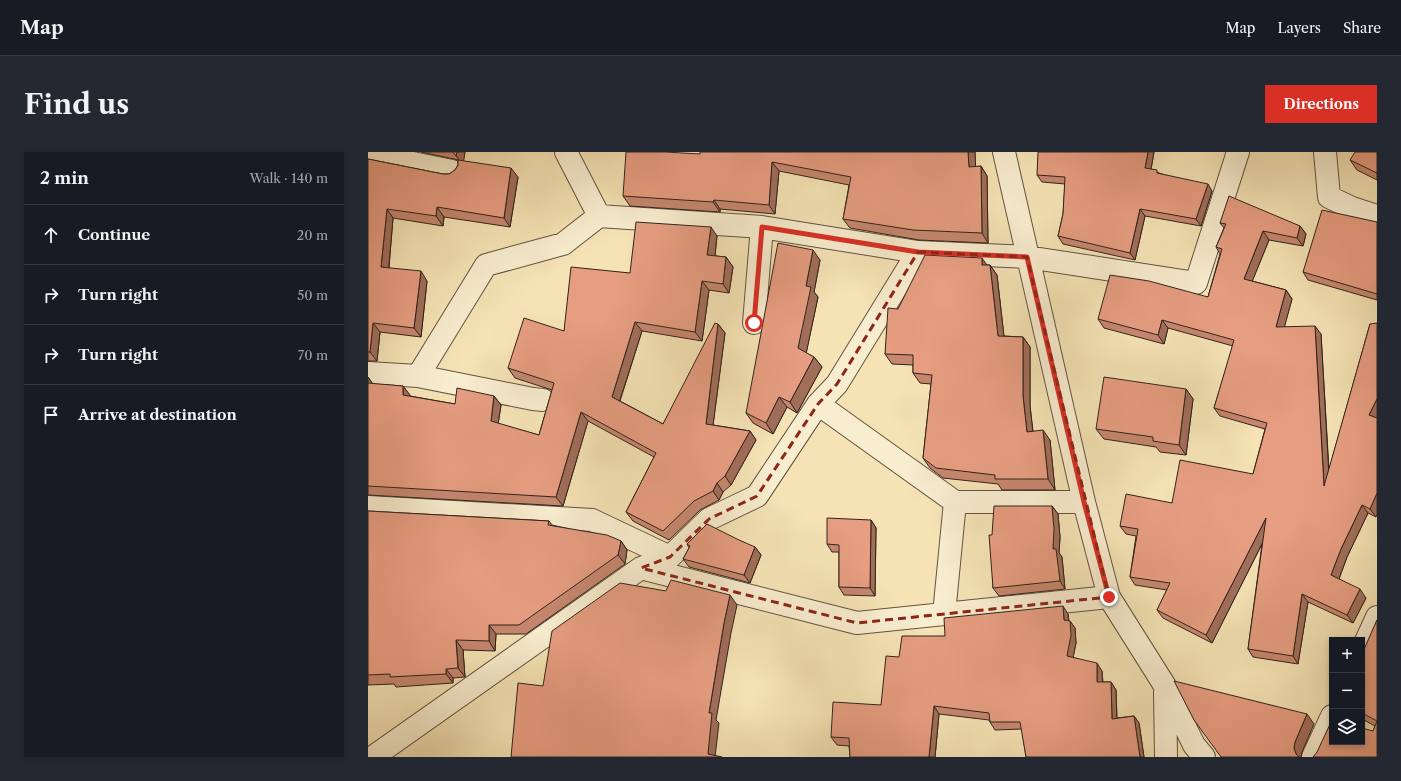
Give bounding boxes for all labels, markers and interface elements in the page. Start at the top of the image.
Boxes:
text: Map [20,16,64,39]
text: Map [1225,19,1255,37]
text: Layers [1277,19,1321,37]
text: Share [1343,19,1381,37]
button: Directions [1265,85,1377,123]
text: Find us [24,87,129,121]
text: 2 min [40,168,89,188]
text: Walk · 140 m [250,170,328,186]
icon: ahead [40,224,62,246]
text: Continue [78,225,150,244]
text: 20 m [297,227,328,243]
icon: right [40,284,62,306]
text: Turn right [78,285,158,304]
text: 50 m [297,287,328,303]
route start [745,314,763,332]
icon: right [40,344,62,366]
text: Turn right [78,345,158,364]
text: 70 m [298,347,328,363]
icon: arrive [40,404,62,426]
text: Arrive at destination [78,405,237,424]
route end [1100,588,1118,606]
map controls [1329,637,1365,745]
button: + [1329,637,1365,673]
button: − [1329,673,1365,709]
button: layers [1329,709,1365,745]

